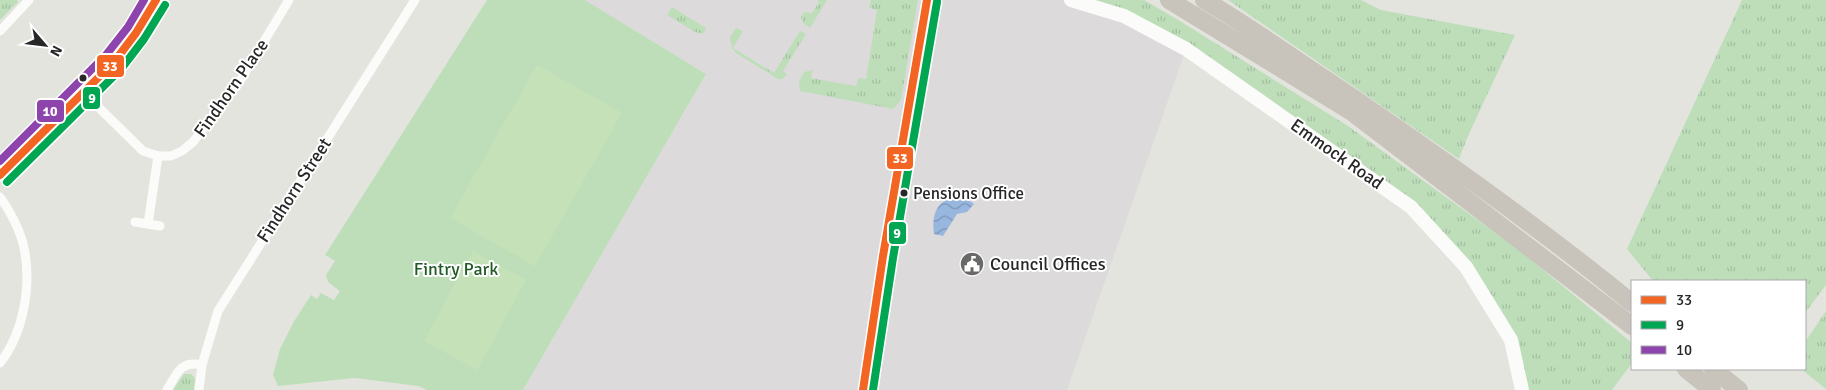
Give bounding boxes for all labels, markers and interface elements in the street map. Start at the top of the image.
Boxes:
north arrow [20,20,70,70]
street label: Findhorn Place [189,35,273,141]
text: N [46,43,66,59]
line badge: 33 [96,54,125,78]
text: 33 [102,58,118,75]
unlabelled marker [78,73,88,83]
line badge: 9 [82,86,101,110]
text: 9 [88,90,96,107]
line badge: 10 [36,99,65,123]
text: 10 [42,103,58,120]
street label: Emmock Road [1286,114,1388,194]
street label: Findhorn Street [252,134,336,246]
line badge: 33 [886,146,914,170]
text: 33 [892,150,908,167]
place label: Pensions Office [913,183,1024,204]
marker: Pensions Office [899,188,909,198]
line badge: 9 [888,221,907,245]
text: 9 [893,225,901,242]
public building icon: Council Offices [959,251,985,277]
place label: Council Offices [990,253,1106,275]
park label: Fintry Park [414,258,498,280]
legend [1631,280,1806,370]
text: 33 [1676,291,1692,309]
text: 9 [1676,316,1684,334]
text: 10 [1676,341,1692,359]

